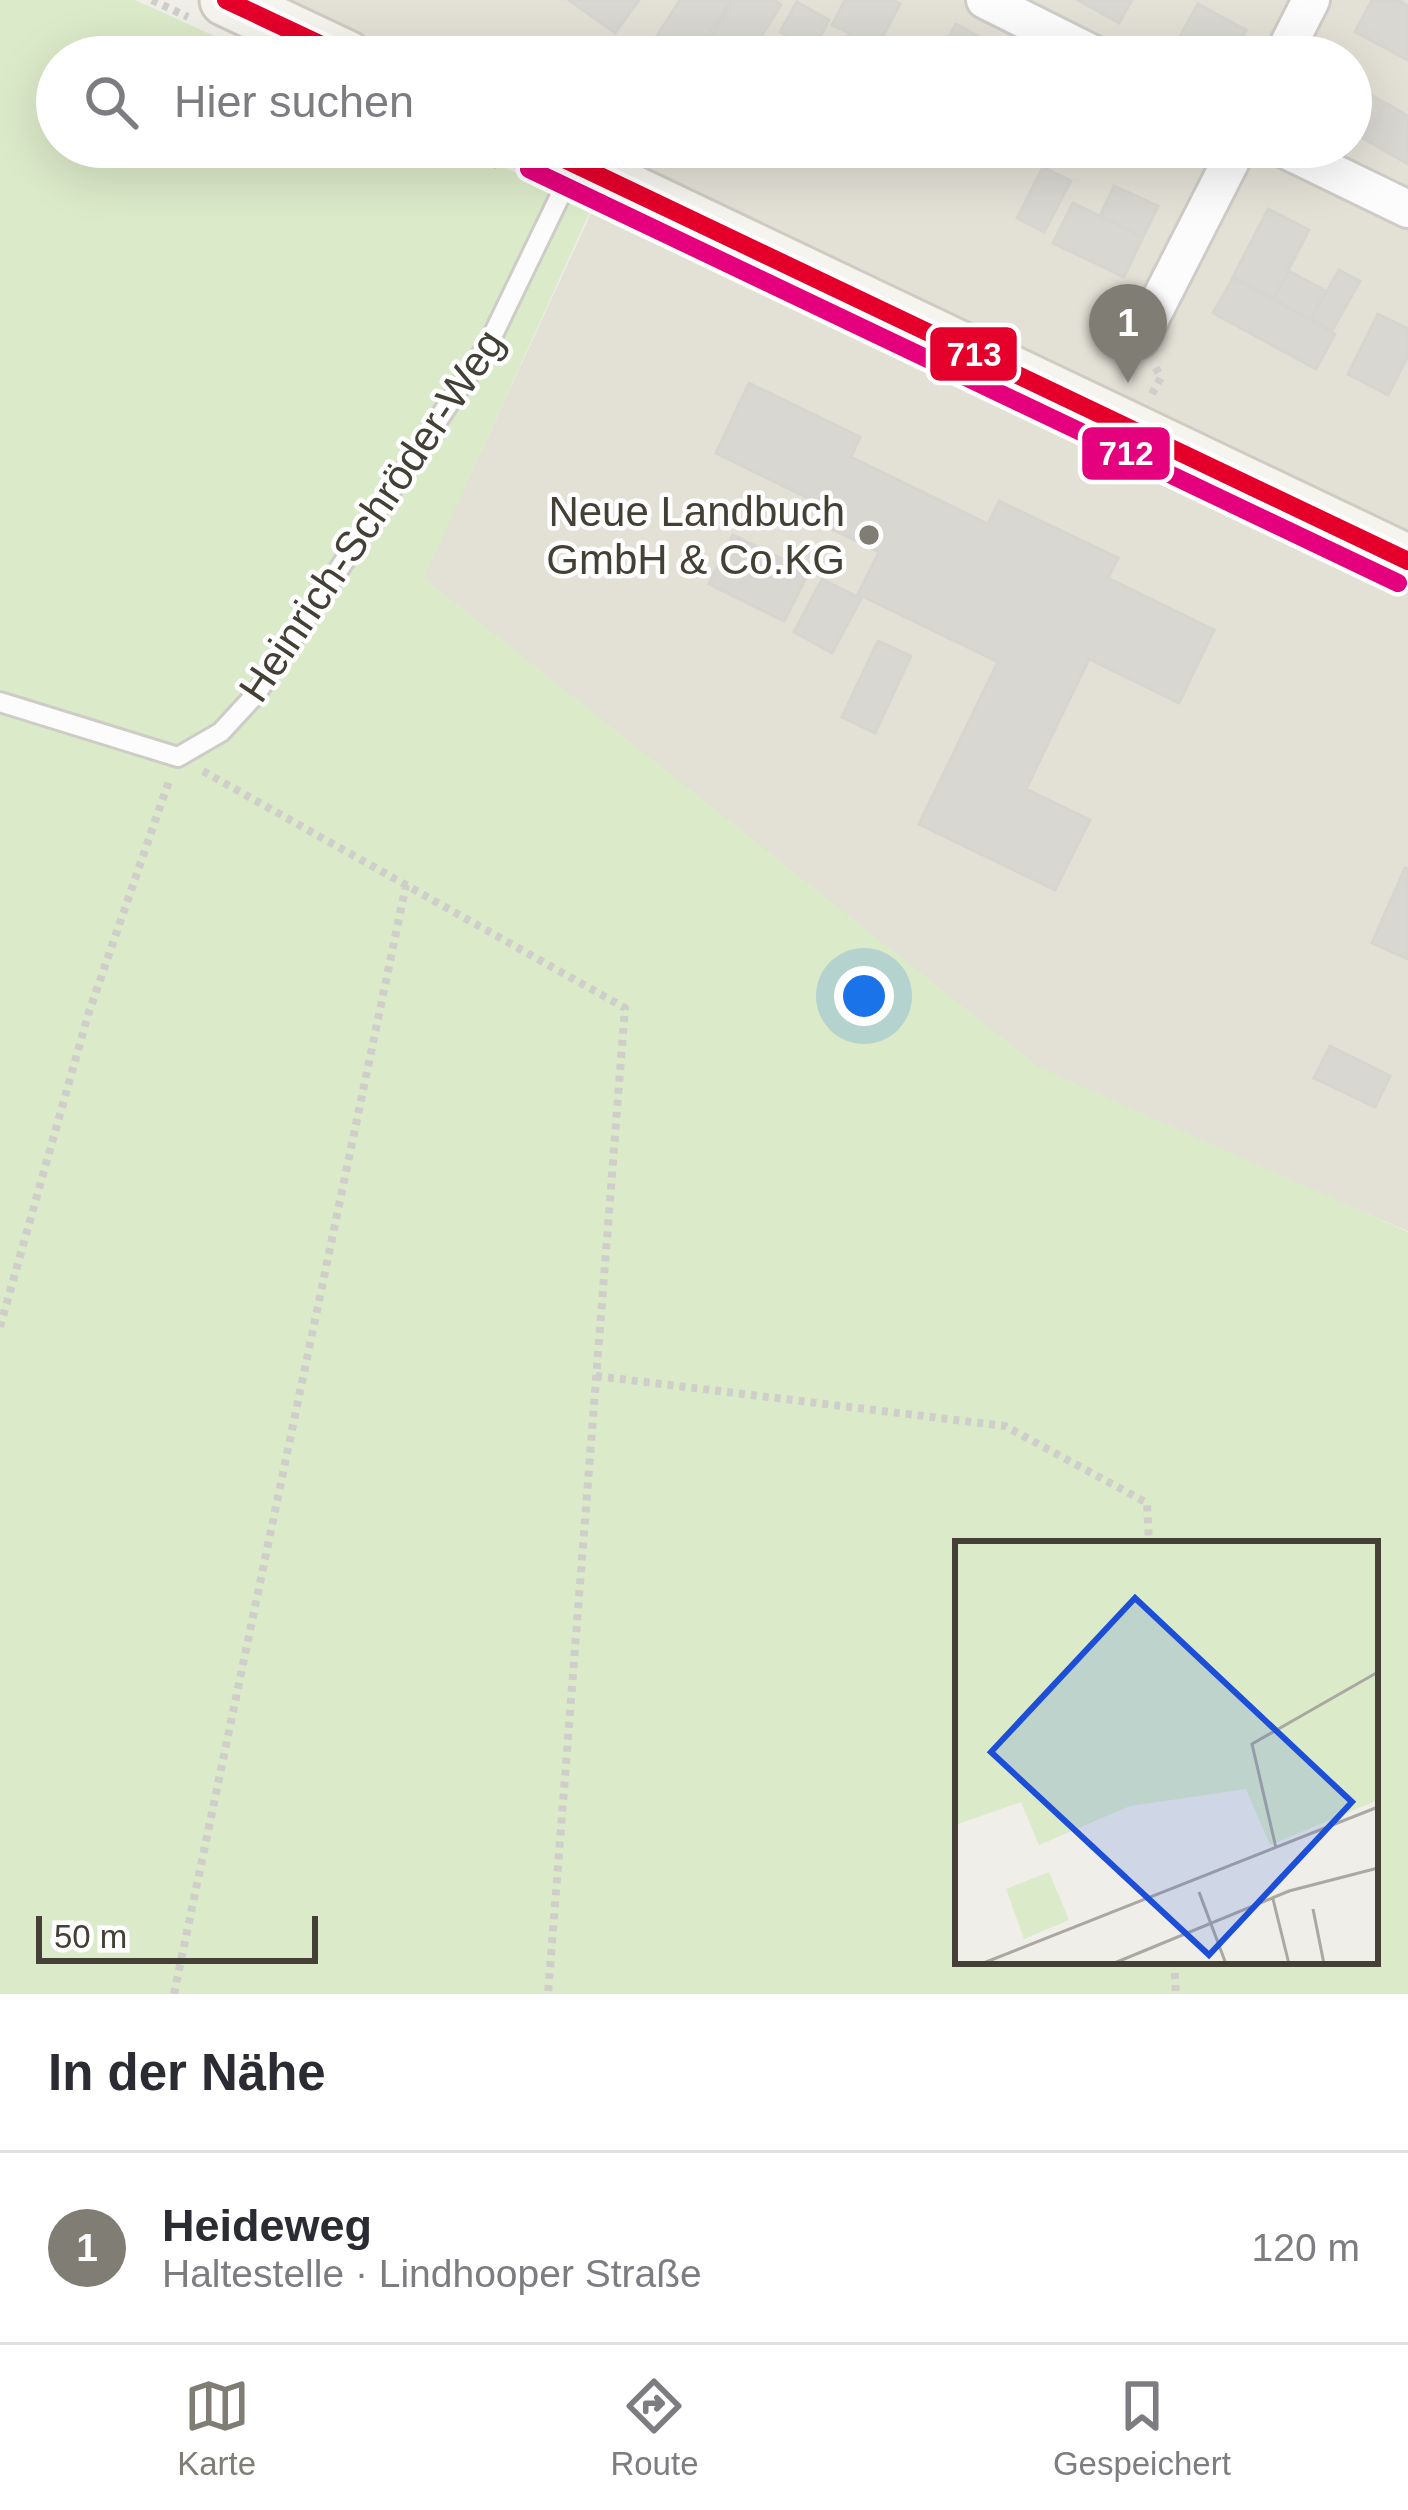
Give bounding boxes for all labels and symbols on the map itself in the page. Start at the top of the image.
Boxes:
pin: 1 [1089,284,1167,383]
street label: Heinrich-Schröder-Weg [229,321,513,710]
line badge: 713 [928,325,1019,383]
text: 713 [946,336,1002,373]
line badge: 712 [1080,425,1172,482]
text: 712 [1098,435,1154,472]
place label: Neue Landbuch GmbH & Co.KG [546,488,845,583]
marker: Neue Landbuch GmbH & Co.KG [856,522,882,548]
your location [834,966,894,1026]
inset map [955,1541,1378,1964]
scale bar [36,1910,318,1963]

